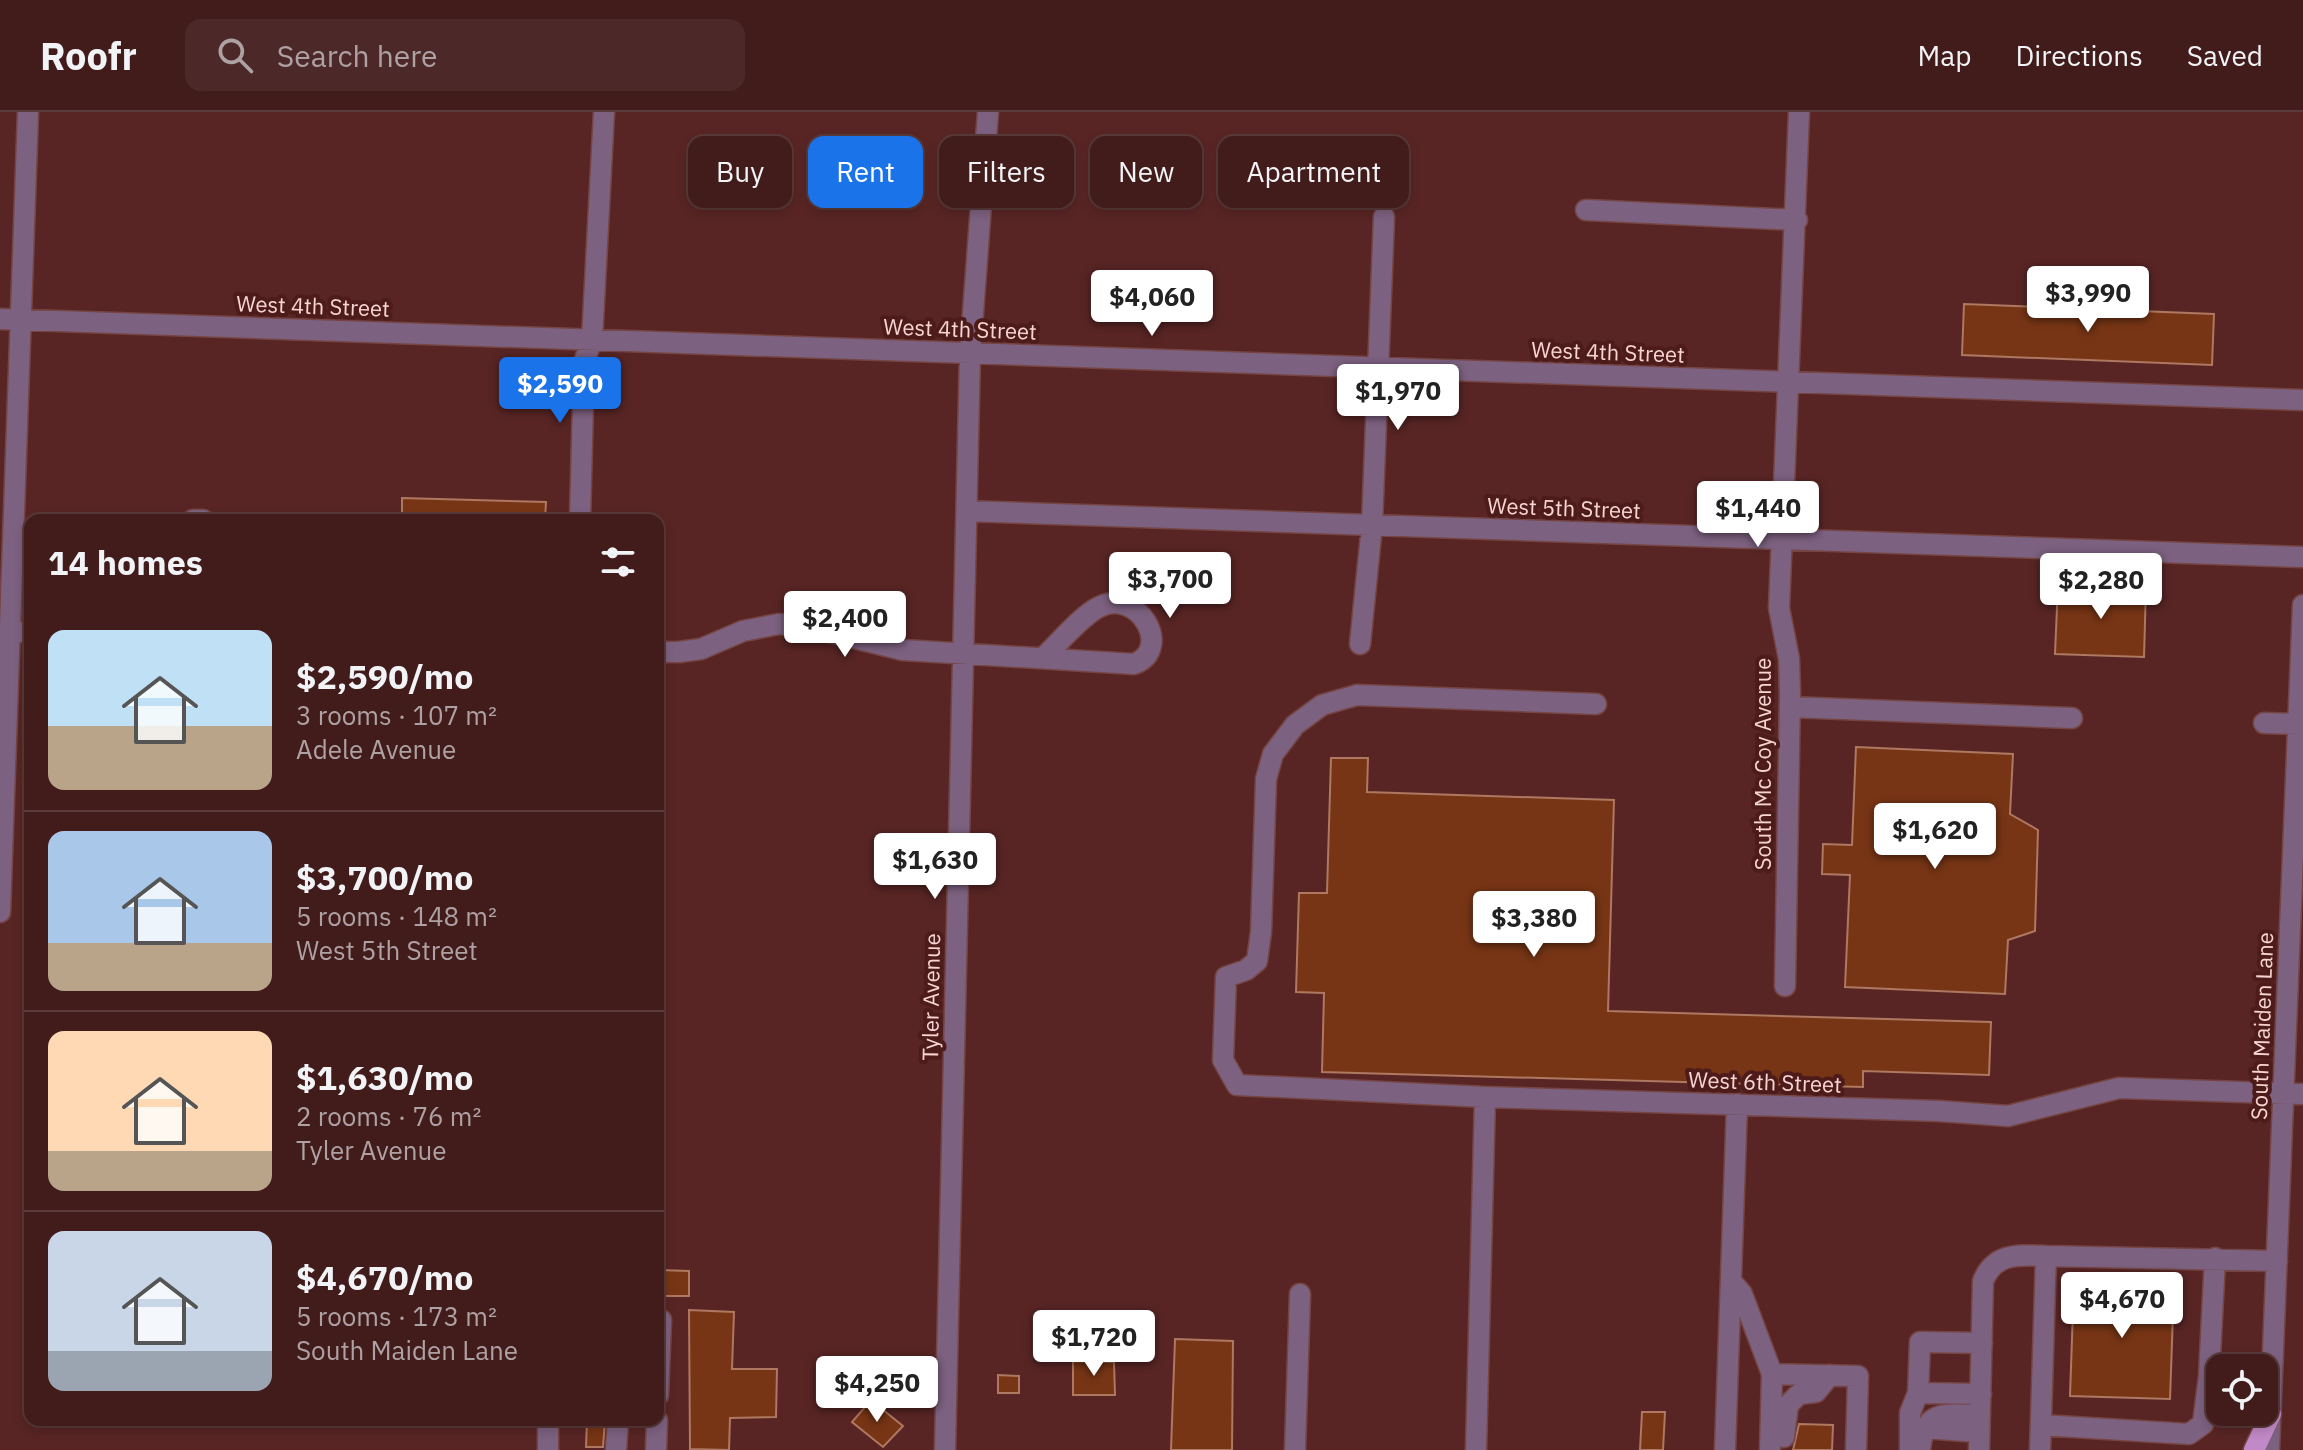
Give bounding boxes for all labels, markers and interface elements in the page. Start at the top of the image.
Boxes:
search box [185,19,745,91]
text: Roofr [40,31,137,80]
icon: search [213,33,257,77]
text: Search here [277,36,438,75]
text: Map [1917,37,1971,74]
text: Directions [2015,37,2143,74]
text: Saved [2187,37,2263,74]
chip: Buy [688,136,792,208]
chip: Rent [808,136,923,208]
chip: Filters [939,136,1074,208]
chip: New [1090,136,1202,208]
chip: Apartment [1218,136,1409,208]
pin: $3,990 [2023,266,2153,334]
pin: $4,060 [1087,270,1217,338]
text: $3,990 [2045,275,2131,309]
text: $4,060 [1109,279,1195,313]
street label: West 4th Street [236,288,390,323]
street label: West 4th Street [883,311,1037,346]
street label: West 4th Street [1531,334,1685,369]
pin: $2,590 [495,357,625,425]
pin: $1,970 [1333,364,1463,432]
text: $2,590 [517,366,603,400]
text: $1,970 [1355,373,1441,407]
pin: $1,440 [1693,481,1823,549]
street label: West 5th Street [1487,490,1641,525]
text: $1,440 [1715,490,1801,524]
text: 14 homes [48,540,203,584]
icon: filters [596,540,640,584]
pin: $3,700 [1105,552,1235,620]
pin: $2,280 [2036,553,2166,621]
text: $3,700 [1127,561,1213,595]
text: $2,280 [2058,562,2144,596]
pin: $2,400 [780,591,910,659]
text: $2,400 [802,600,888,634]
text: $2,590/mo [296,654,473,698]
street label: South Mc Coy Avenue [1748,658,1777,870]
icon: home [112,662,208,758]
text: 3 rooms · 107 m² [296,698,497,732]
text: Adele Avenue [296,732,456,766]
pin: $1,620 [1870,803,2000,871]
text: $1,620 [1892,812,1978,846]
pin: $1,630 [870,833,1000,901]
text: $1,630 [892,842,978,876]
text: $3,700/mo [296,855,473,899]
icon: home [112,863,208,959]
pin: $3,380 [1469,891,1599,959]
text: 5 rooms · 148 m² [296,899,497,933]
text: $3,380 [1491,900,1577,934]
street label: South Maiden Lane [2244,932,2279,1120]
text: West 5th Street [296,933,478,967]
street label: Tyler Avenue [915,933,946,1061]
text: $1,630/mo [296,1055,473,1099]
icon: home [112,1063,208,1159]
street label: West 6th Street [1688,1064,1842,1099]
text: 2 rooms · 76 m² [296,1099,481,1133]
text: Tyler Avenue [296,1133,447,1167]
text: $4,670/mo [296,1255,473,1299]
icon: home [112,1263,208,1359]
pin: $4,670 [2057,1272,2187,1340]
text: $4,670 [2079,1281,2165,1315]
text: 5 rooms · 173 m² [296,1299,497,1333]
pin: $1,720 [1029,1310,1159,1378]
text: $1,720 [1051,1319,1137,1353]
text: South Maiden Lane [296,1333,518,1367]
map controls [2206,1354,2278,1426]
button: locate [2206,1354,2278,1426]
pin: $4,250 [812,1356,942,1424]
text: $4,250 [834,1365,920,1399]

